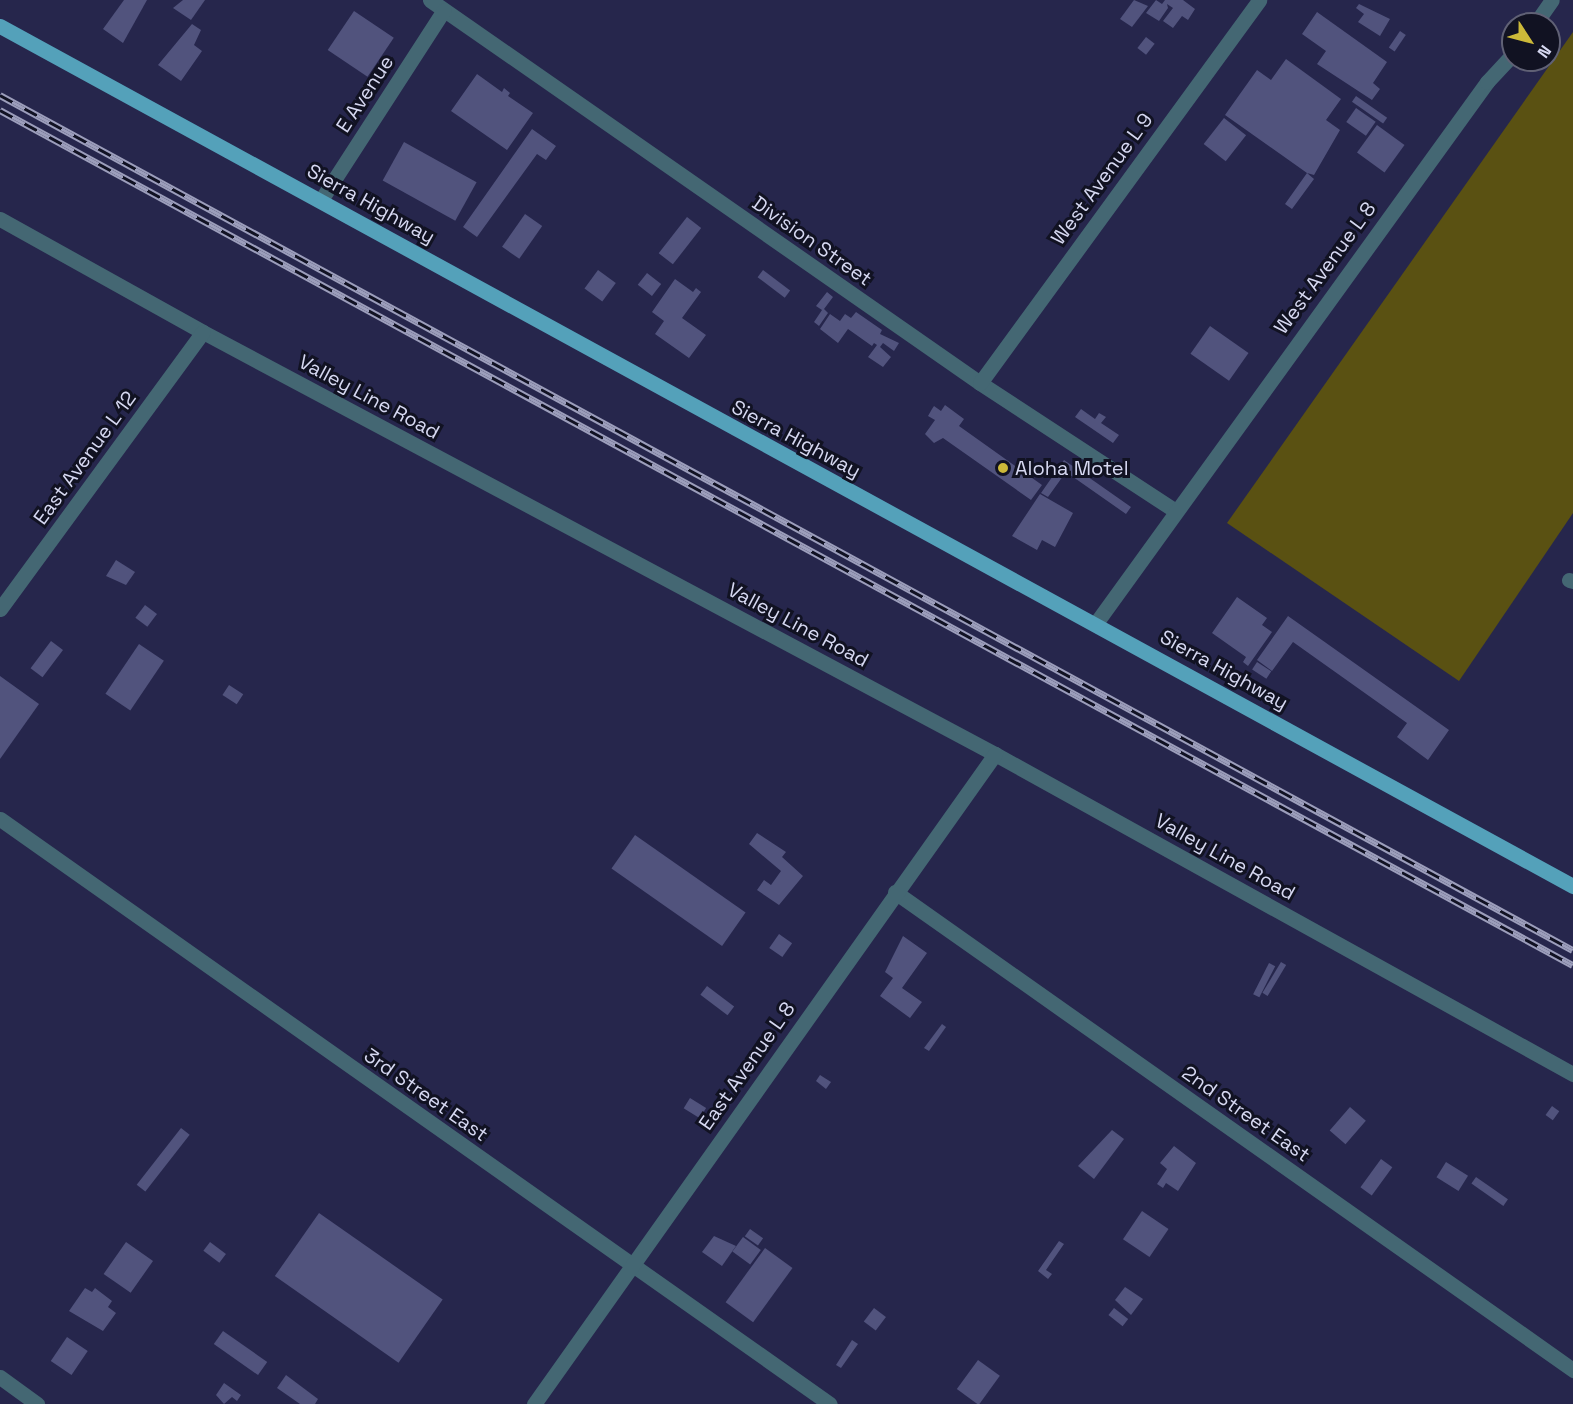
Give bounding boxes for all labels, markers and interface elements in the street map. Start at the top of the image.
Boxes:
north arrow [1501,12,1561,72]
text: N [1533,41,1556,62]
street label: E Avenue [331,51,399,137]
street label: West Avenue L 9 [1046,108,1158,250]
street label: Sierra Highway [303,159,439,249]
street label: Division Street [748,191,876,291]
street label: West Avenue L 8 [1269,197,1381,339]
street label: Valley Line Road [294,350,444,444]
street label: East Avenue L 12 [28,386,142,530]
street label: Sierra Highway [727,395,865,483]
place label: Aloha Motel [1015,456,1129,480]
marker: Aloha Motel [996,461,1010,475]
street label: Valley Line Road [723,578,873,672]
street label: Sierra Highway [1156,625,1292,715]
street label: Valley Line Road [1151,809,1299,905]
street label: East Avenue L 8 [694,997,800,1135]
street label: 3rd Street East [359,1043,493,1147]
street label: 2nd Street East [1177,1061,1315,1167]

